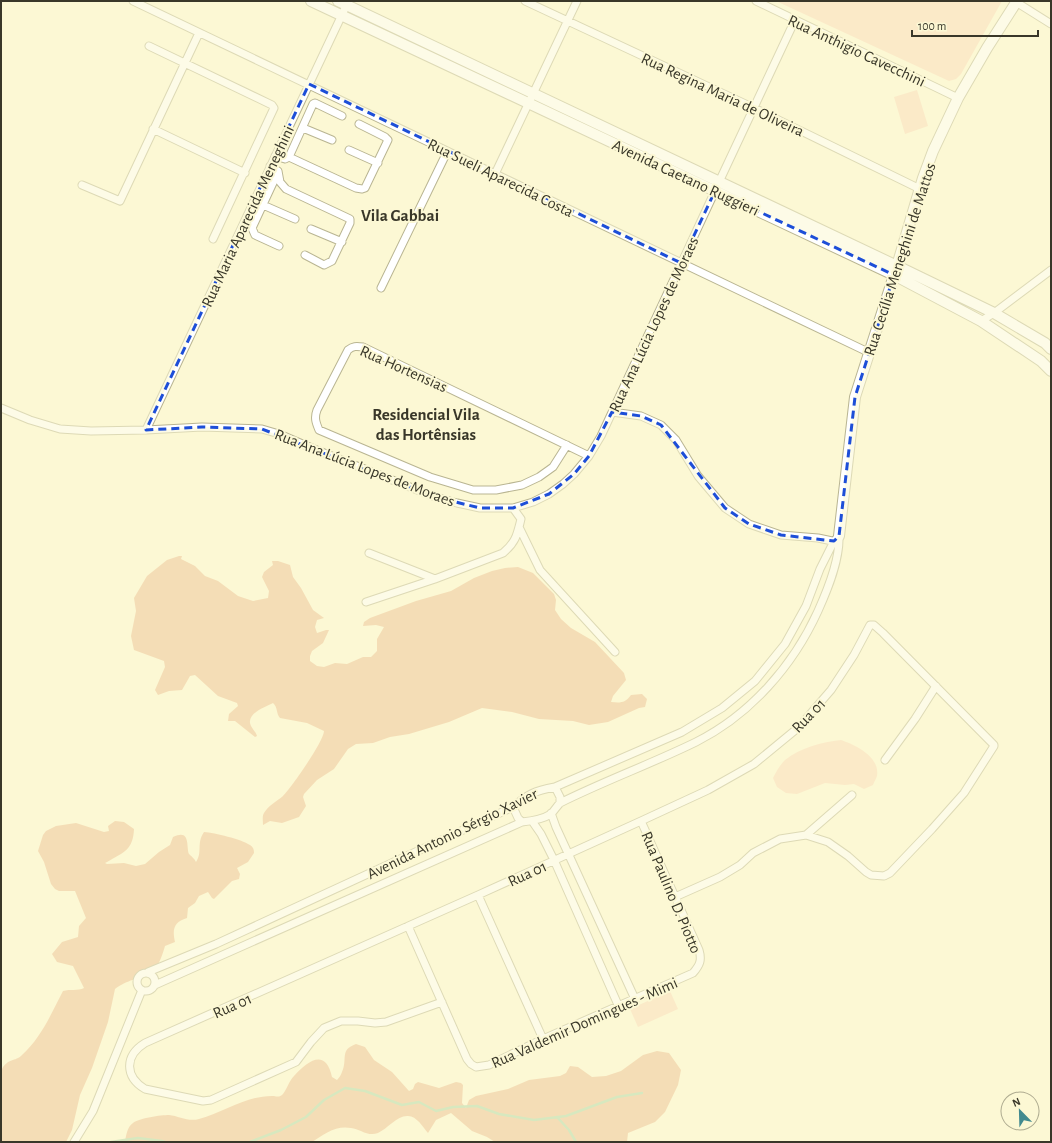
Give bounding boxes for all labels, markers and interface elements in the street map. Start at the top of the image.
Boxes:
street label: Rua Anthigio Cavecchini [785,12,928,90]
scale bar [912,12,1038,38]
text: 100 m [918,20,946,32]
street label: Rua Regina Maria de Oliveira [639,50,806,140]
street label: Rua Maria Aparecida Meneghini [199,123,297,310]
street label: Rua Sueli Aparecida Costa [425,136,576,220]
street label: Avenida Caetano Ruggieri [610,137,761,219]
street label: Rua Cecília Meneghini de Mattos [861,161,939,358]
district label: Vila Gabbai [361,207,439,224]
street label: Rua Ana Lúcia Lopes de Moraes [606,234,702,415]
street label: Rua Hortensias [357,343,450,395]
district label: Residencial Vila das Hortênsias [372,406,480,443]
street label: Rua Ana Lúcia Lopes de Moraes [272,426,457,510]
street label: Rua 01 [789,695,829,736]
street label: Avenida Antonio Sérgio Xavier [365,785,541,882]
street label: Rua Paulino D. Piotto [638,829,704,956]
street label: Rua 01 [506,858,549,890]
street label: Rua Valdemir Domingues - Mimi [489,975,680,1071]
street label: Rua 01 [211,990,254,1022]
north arrow [1000,1091,1040,1131]
text: N [1011,1096,1022,1109]

